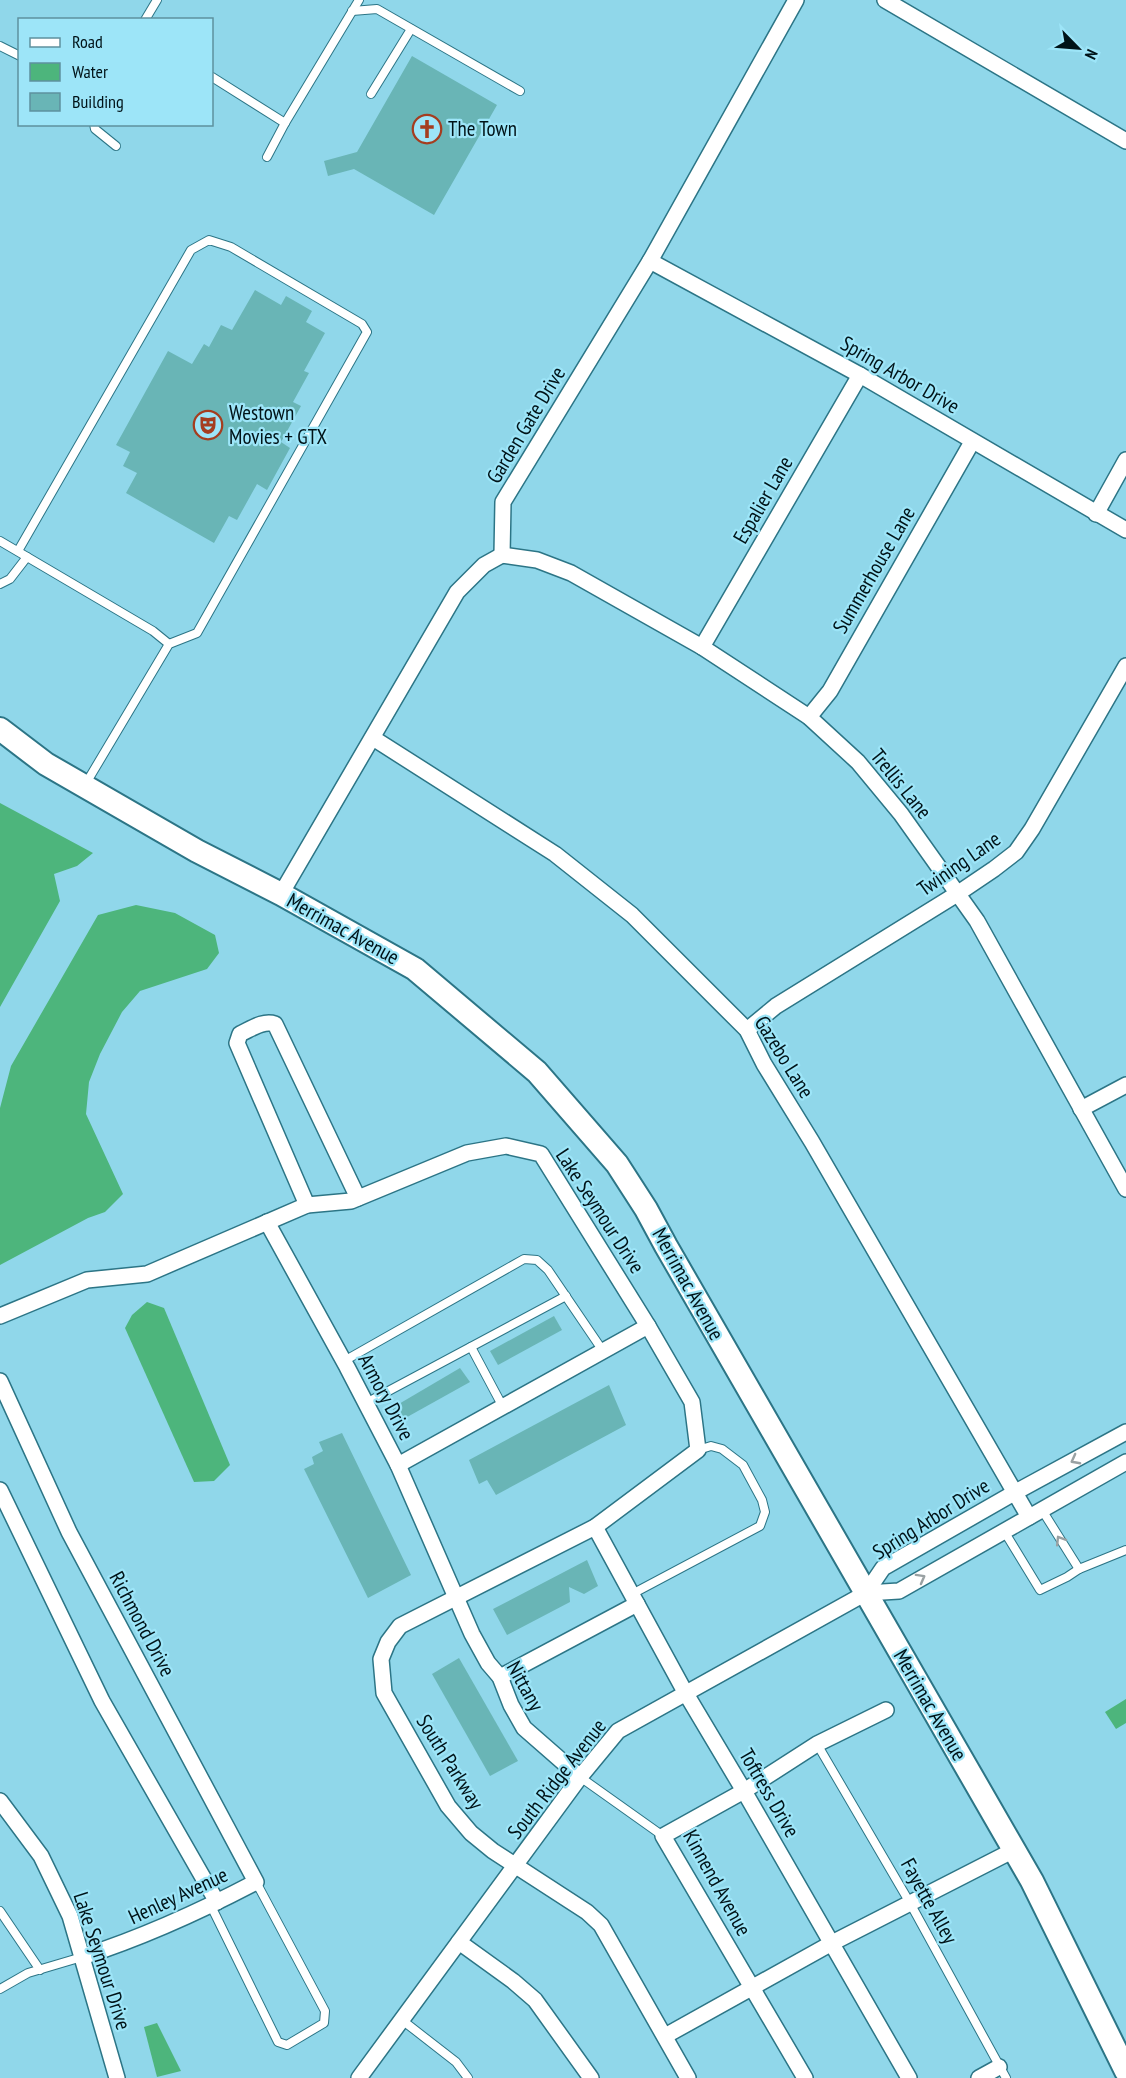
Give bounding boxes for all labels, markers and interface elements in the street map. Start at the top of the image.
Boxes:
legend [18,18,213,126]
north arrow [1048,18,1108,78]
text: Road [72,30,103,53]
text: N [1081,46,1102,62]
text: Water [72,60,108,83]
text: Building [72,90,124,113]
church icon: The Town [411,113,443,145]
place label: The Town [448,115,517,142]
street label: Spring Arbor Drive [836,330,965,419]
street label: Garden Gate Drive [480,361,571,488]
place label: Westown Movies + GTX [229,399,327,450]
theatre icon: Westown Movies + GTX [192,409,224,441]
street label: Espalier Lane [727,451,798,548]
street label: Summerhouse Lane [826,501,921,638]
street label: Trellis Lane [865,743,938,824]
street label: Twining Lane [912,825,1006,902]
street label: Merrimac Avenue [282,887,404,970]
street label: Gazebo Lane [749,1011,820,1103]
street label: Lake Seymour Drive [550,1143,651,1278]
street label: Merrimac Avenue [647,1223,730,1345]
street label: Armory Drive [352,1349,420,1445]
one-way arrow [1070,1453,1081,1464]
street label: Spring Arbor Drive [867,1472,994,1565]
one-way arrow [1057,1535,1068,1546]
street label: Richmond Drive [104,1567,181,1681]
one-way arrow [915,1574,925,1586]
street label: Merrimac Avenue [888,1644,973,1765]
street label: Nittany [501,1656,550,1716]
street label: South Parkway [411,1709,490,1814]
street label: South Ridge Avenue [501,1713,612,1844]
street label: Toftress Drive [733,1743,806,1842]
street label: Kinnend Avenue [677,1825,758,1941]
street label: Fayette Alley [895,1853,964,1948]
street label: Henley Avenue [124,1861,232,1930]
street label: Lake Seymour Drive [67,1889,137,2033]

